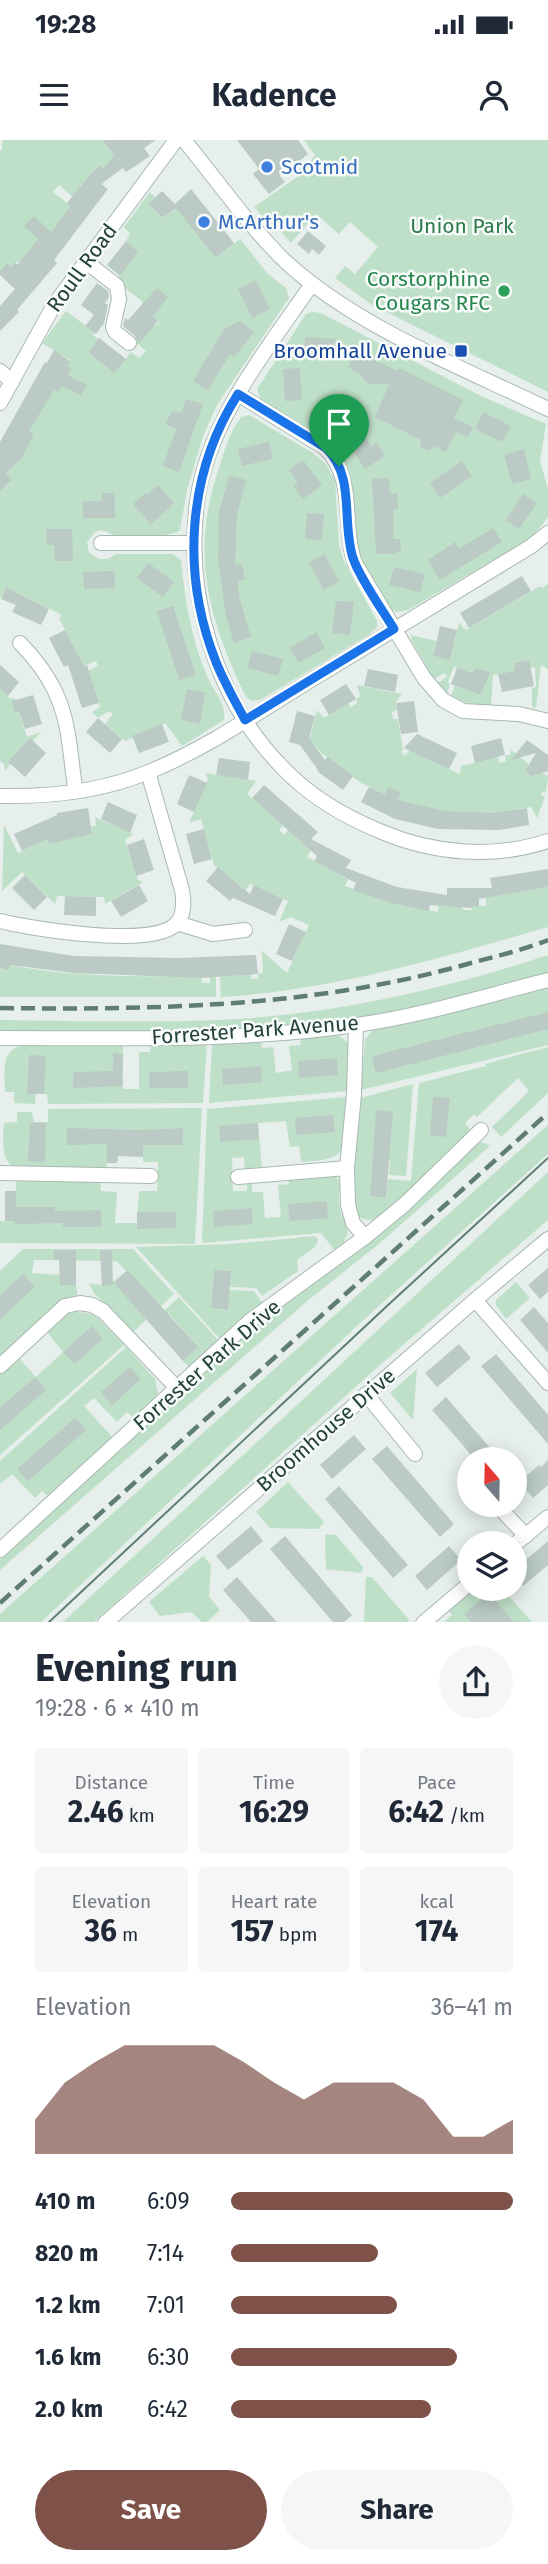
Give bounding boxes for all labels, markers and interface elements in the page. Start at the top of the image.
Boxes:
text: 19:28 [35,9,96,40]
icon: menu [35,76,73,114]
text: Kadence [211,76,337,114]
icon: person [475,76,513,114]
place label: Scotmid [281,154,358,180]
marker: Scotmid [259,159,275,175]
place label: McArthur's [218,209,319,235]
park label: Union Park [410,213,514,239]
marker: McArthur's [196,214,212,230]
street label: Roull Road [41,219,123,317]
place label: Corstorphine Cougars RFC [367,266,490,316]
marker: Corstorphine Cougars RFC [496,283,512,299]
place label: Broomhall Avenue [273,338,447,364]
marker: Broomhall Avenue [453,343,469,359]
pin [309,394,369,466]
icon: arrive [320,405,358,443]
street label: Forrester Park Avenue [151,1010,359,1050]
street label: Forrester Park Drive [128,1294,286,1436]
street label: Broomhouse Drive [251,1363,401,1497]
north arrow [457,1447,527,1517]
map controls [457,1447,527,1601]
button: layers [457,1531,527,1601]
text: Evening run [35,1645,238,1691]
button: share [439,1645,513,1719]
text: 19:28 · 6 × 410 m [35,1694,200,1722]
text: Distance [74,1771,148,1794]
text: Time [253,1771,295,1794]
text: Pace [417,1771,456,1794]
text: 2.46 [68,1794,124,1830]
text: 16:29 [239,1794,309,1830]
text: 6:42 [388,1794,444,1830]
text: km [124,1804,155,1827]
text: /km [444,1804,485,1827]
text: Elevation [72,1890,151,1913]
text: Heart rate [231,1890,317,1913]
text: kcal [420,1890,454,1913]
text: 36 [84,1913,117,1949]
text: 157 [230,1913,274,1949]
text: 174 [415,1913,459,1949]
text: m [117,1923,138,1946]
text: bpm [274,1923,318,1946]
text: Elevation [35,1993,131,2021]
text: 36–41 m [431,1993,513,2021]
text: 410 m [35,2187,95,2215]
text: 6:09 [147,2187,189,2215]
text: 820 m [35,2239,98,2267]
text: 7:14 [147,2239,184,2267]
text: 1.2 km [35,2291,101,2319]
text: 7:01 [147,2291,185,2319]
text: 1.6 km [35,2343,102,2371]
text: 6:30 [147,2343,189,2371]
text: 2.0 km [35,2395,103,2423]
text: 6:42 [147,2395,188,2423]
button: Save [35,2470,267,2550]
button: Share [281,2470,513,2550]

